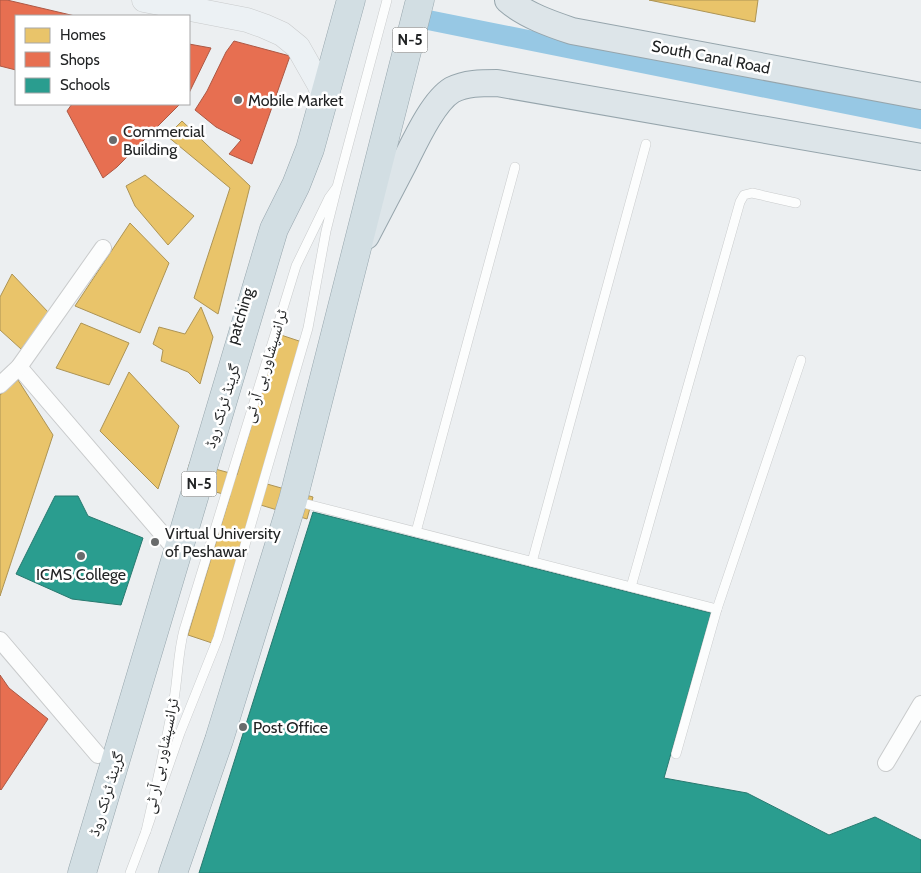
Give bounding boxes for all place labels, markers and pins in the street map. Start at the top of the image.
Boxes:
place label: Mobile Market [248,91,344,110]
marker: Mobile Market [232,94,244,106]
place label: Commercial Building [123,122,205,159]
marker: Commercial Building [107,134,119,146]
place label: Virtual University of Peshawar [165,524,281,561]
marker: Virtual University of Peshawar [149,536,161,548]
marker: ICMS College [75,550,87,562]
place label: ICMS College [36,565,126,584]
place label: Post Office [253,718,328,737]
marker: Post Office [237,721,249,733]

